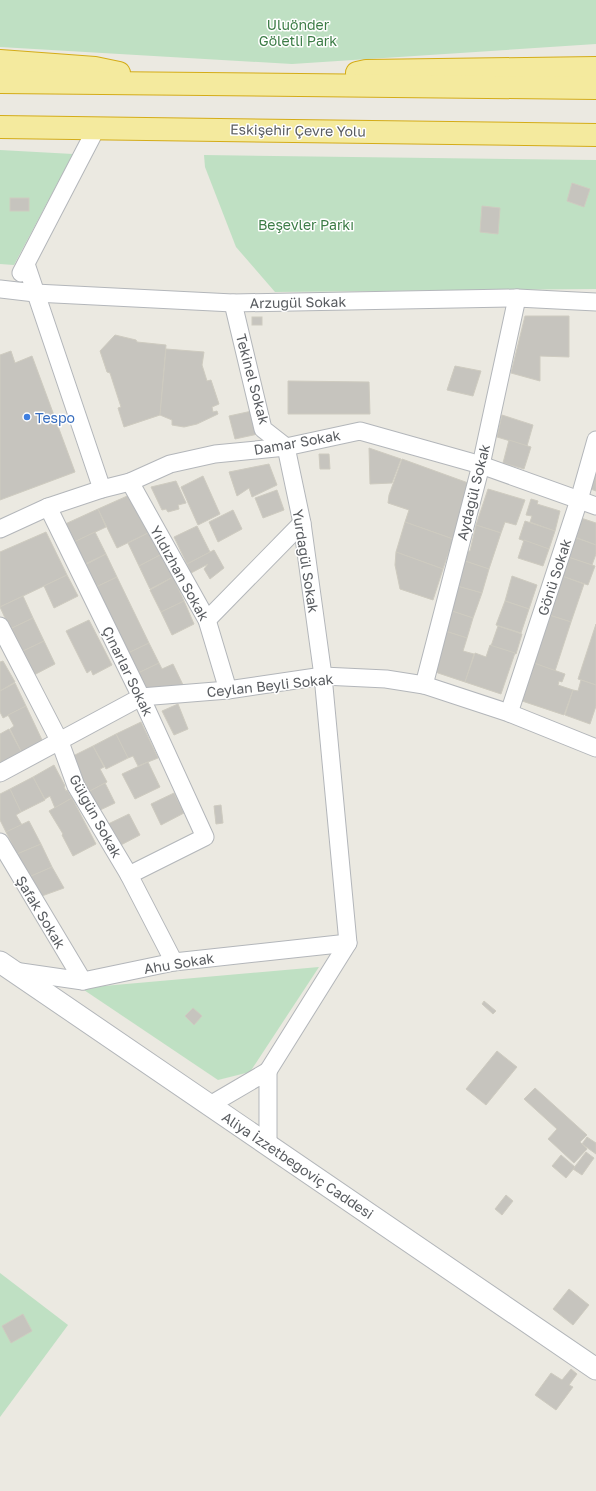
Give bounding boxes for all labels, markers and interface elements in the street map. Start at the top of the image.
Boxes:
park label: Uluönder Göletli Park [259,16,337,49]
street label: Eskişehir Çevre Yolu [230,120,366,140]
park label: Beşevler Parkı [258,216,354,233]
street label: Arzugül Sokak [250,293,347,311]
street label: Tekinel Sokak [233,332,273,426]
place label: Tespo [35,409,75,426]
marker: Tespo [22,412,32,422]
street label: Damar Sokak [252,426,342,458]
street label: Aydagül Sokak [453,442,493,542]
street label: Yurdagül Sokak [289,508,323,614]
street label: Yıldızhan Sokak [147,522,213,624]
street label: Gönü Sokak [534,536,574,618]
street label: Çınarlar Sokak [99,623,157,719]
street label: Ceylan Beyli Sokak [206,670,334,700]
street label: Gülgün Sokak [66,771,126,861]
street label: Şafak Sokak [13,872,69,952]
street label: Ahu Sokak [143,949,215,977]
street label: Aliya İzzetbegoviç Caddesi [219,1108,377,1222]

